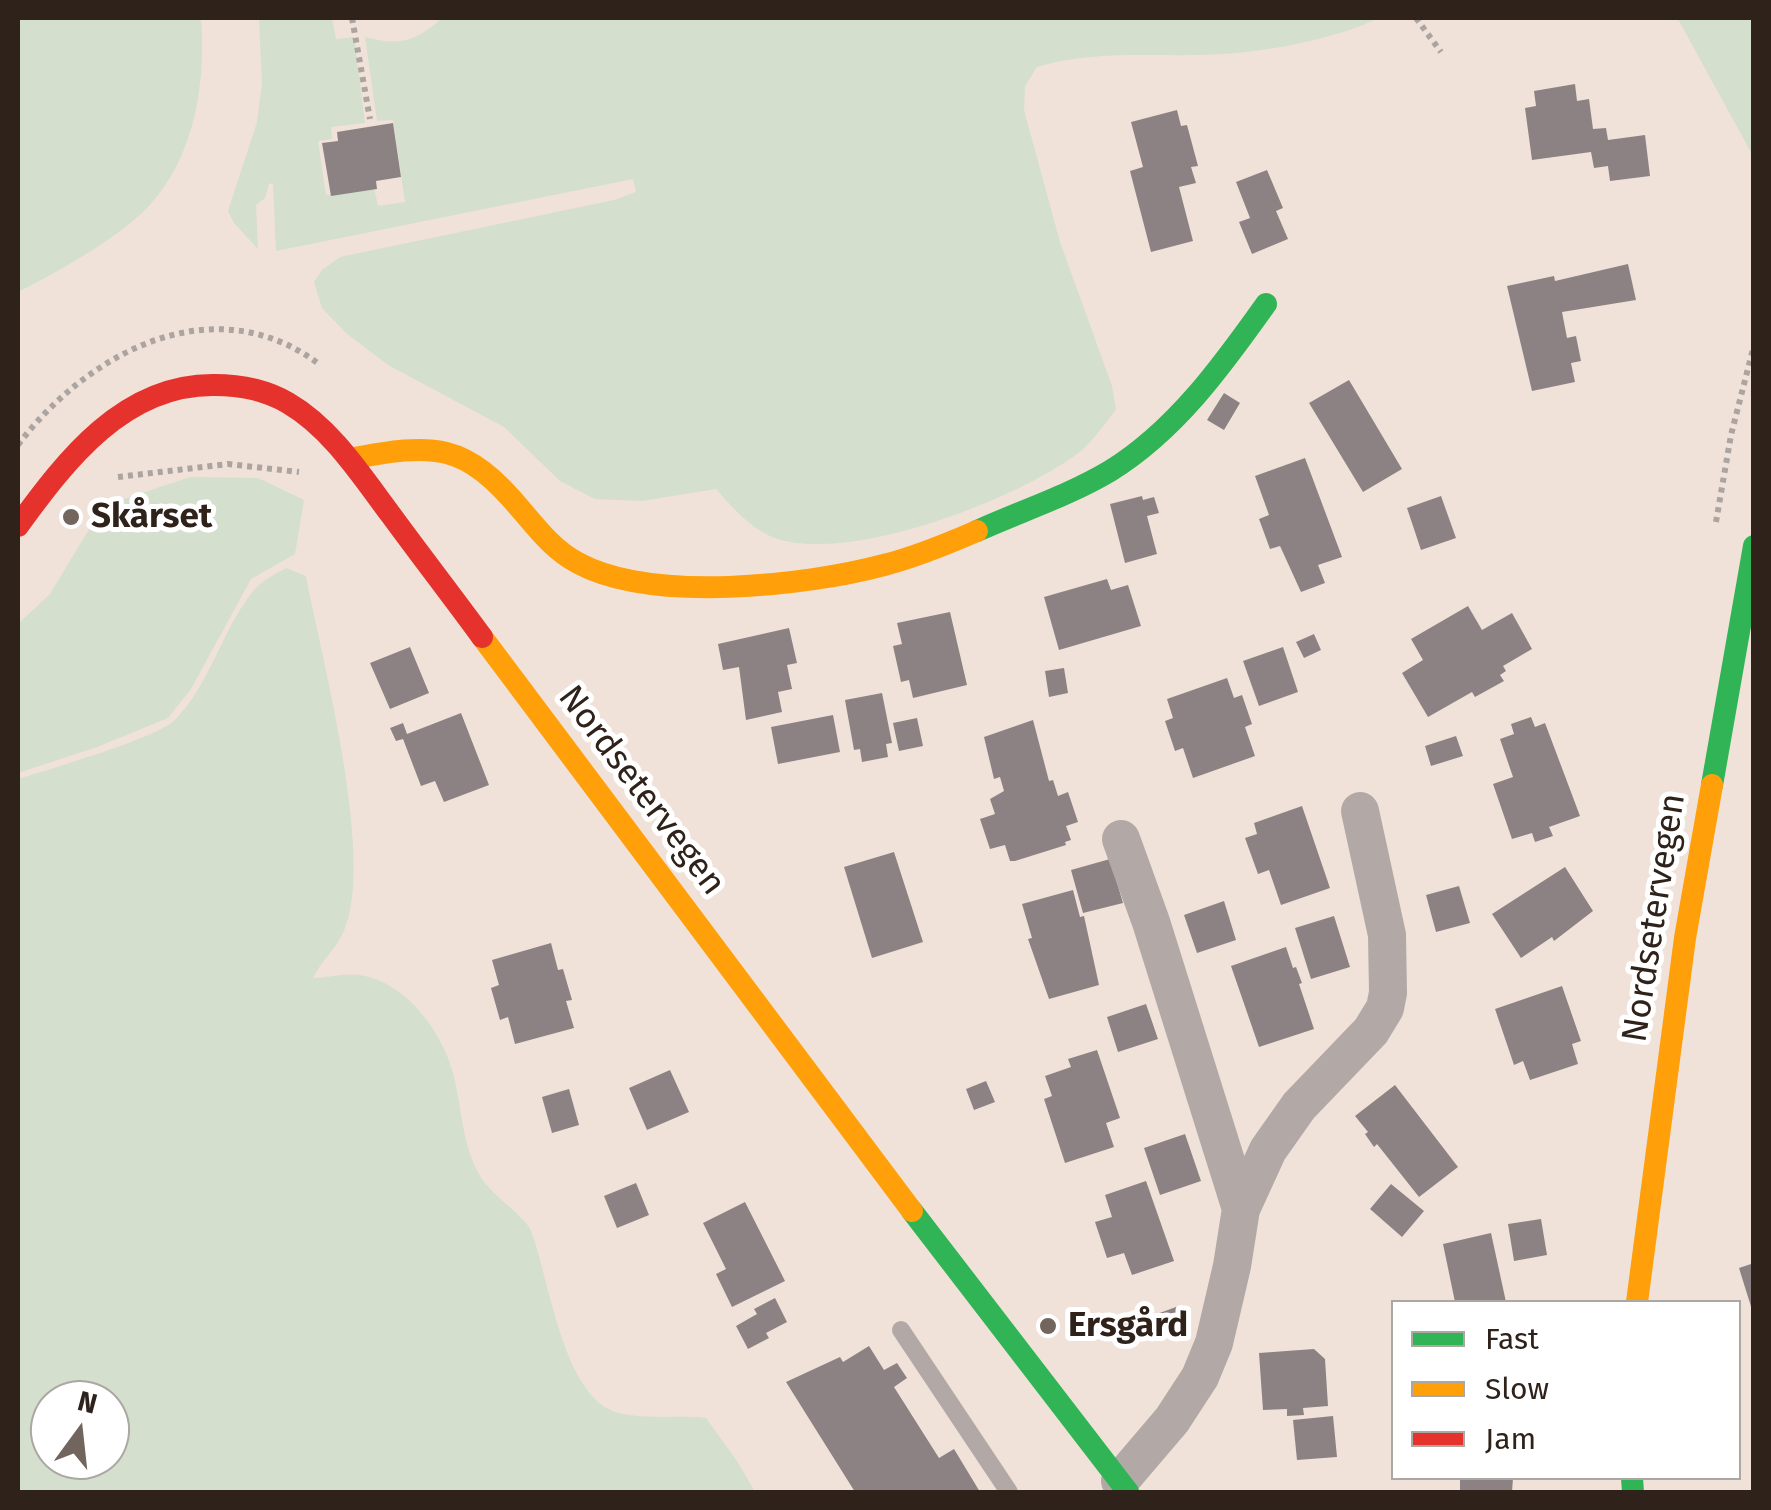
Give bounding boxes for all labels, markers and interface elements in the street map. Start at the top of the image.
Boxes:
place label: Skårset [91,496,212,538]
marker: Skårset [60,506,82,528]
street label: Nordsetervegen [549,678,733,904]
street label: Nordsetervegen [1615,791,1695,1045]
legend [1391,1300,1741,1480]
place label: Ersgård [1068,1305,1188,1347]
marker: Ersgård [1037,1315,1059,1337]
text: Fast [1485,1321,1539,1357]
text: Slow [1485,1371,1549,1407]
north arrow [30,1380,130,1480]
text: N [74,1384,101,1421]
text: Jam [1485,1421,1536,1457]

